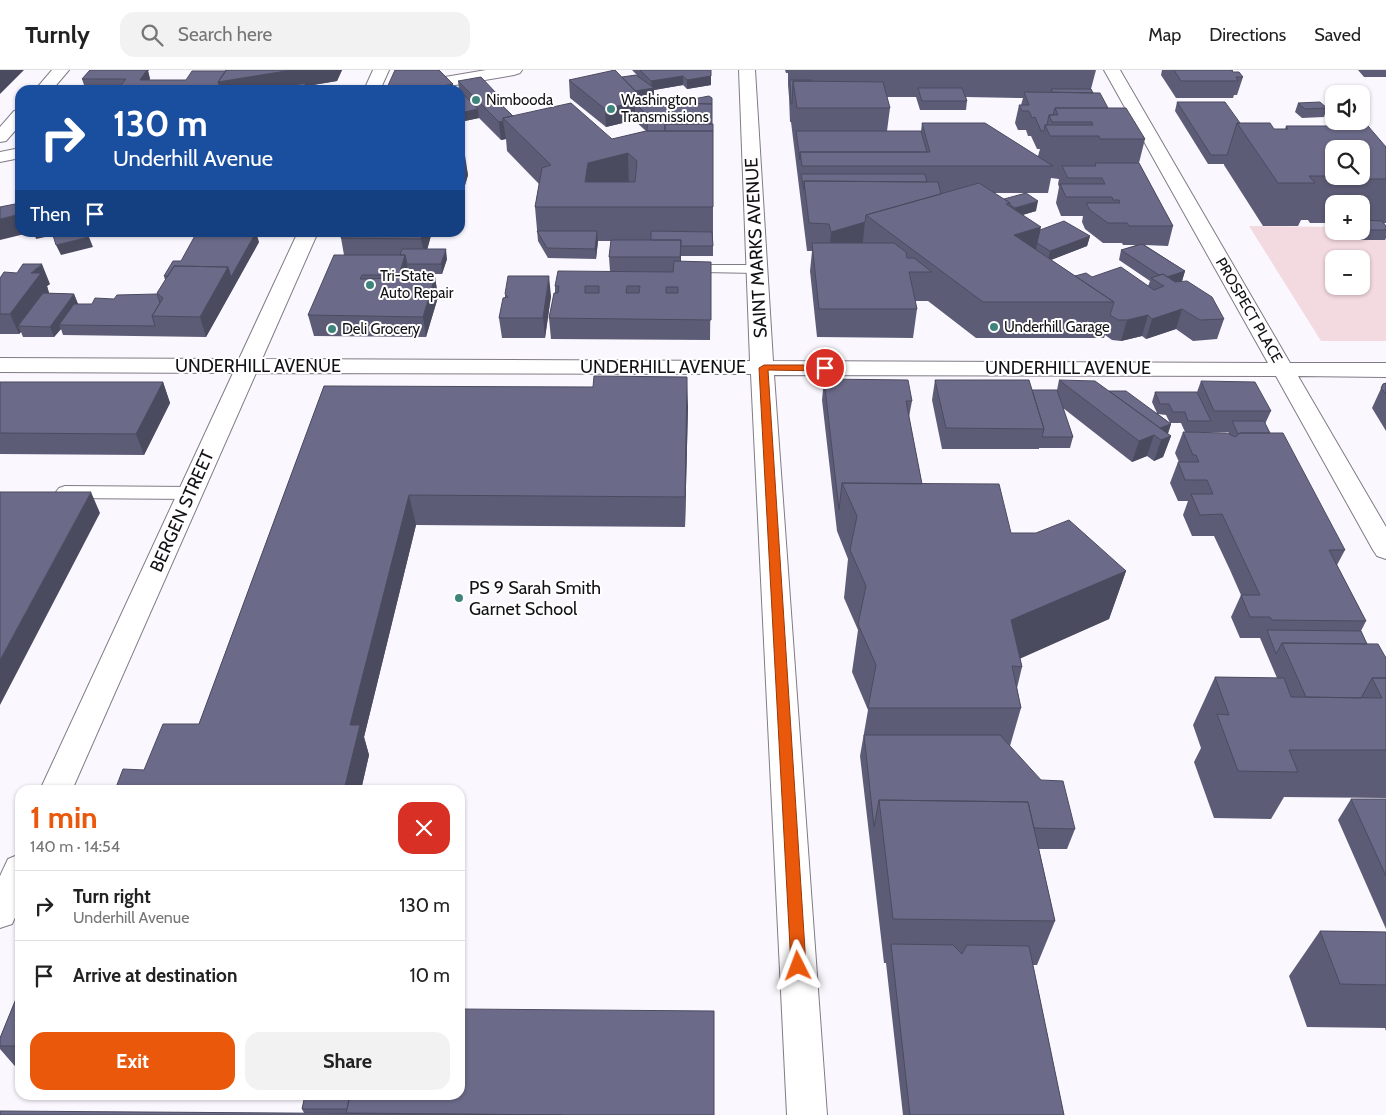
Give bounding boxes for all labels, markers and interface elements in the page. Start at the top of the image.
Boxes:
search box [120,12,470,57]
text: Turnly [25,20,90,49]
icon: search [138,21,166,49]
text: Search here [178,23,272,46]
text: Map [1148,24,1181,46]
text: Directions [1209,24,1286,46]
text: Saved [1314,24,1361,46]
map controls [1325,85,1370,295]
button: sound [1325,85,1370,130]
place label: Nimbooda [486,91,554,109]
place label: Washington Transmissions [621,91,709,126]
marker: Nimbooda [470,94,482,106]
text: 130 m [113,102,208,145]
marker: Washington Transmissions [605,103,617,115]
icon: right [30,105,95,170]
button: search [1325,140,1370,185]
text: Underhill Avenue [113,145,273,172]
street label: SAINT MARKS AVENUE [740,157,772,339]
button: + [1325,195,1370,240]
icon: arrive [81,200,109,228]
text: Then [30,203,71,226]
button: − [1325,250,1370,295]
street label: PROSPECT PLACE [1212,254,1286,366]
place label: Tri-State Auto Repair [380,267,454,302]
marker: Tri-State Auto Repair [364,279,376,291]
place label: Underhill Garage [1004,318,1110,336]
place label: Deli Grocery [342,320,420,338]
marker: Underhill Garage [988,321,1000,333]
marker: Deli Grocery [326,323,338,335]
pin [804,347,846,389]
icon: arrive [811,354,839,382]
street label: UNDERHILL AVENUE [175,355,341,377]
street label: UNDERHILL AVENUE [580,356,746,378]
street label: UNDERHILL AVENUE [985,357,1151,379]
street label: BERGEN STREET [145,446,219,575]
place label: PS 9 Sarah Smith Garnet School [469,577,601,620]
marker: PS 9 Sarah Smith Garnet School [453,592,465,604]
text: 1 min [30,799,98,836]
button: close [398,802,450,854]
text: 140 m · 14:54 [30,837,120,856]
text: Turn right [73,885,151,908]
icon: right [30,892,58,920]
text: 130 m [399,894,450,917]
text: Underhill Avenue [73,908,189,927]
position arrow [771,939,823,991]
icon: arrive [30,962,58,990]
text: Arrive at destination [73,964,237,987]
text: 10 m [410,964,450,987]
button: Exit [30,1032,235,1090]
button: Share [245,1032,450,1090]

